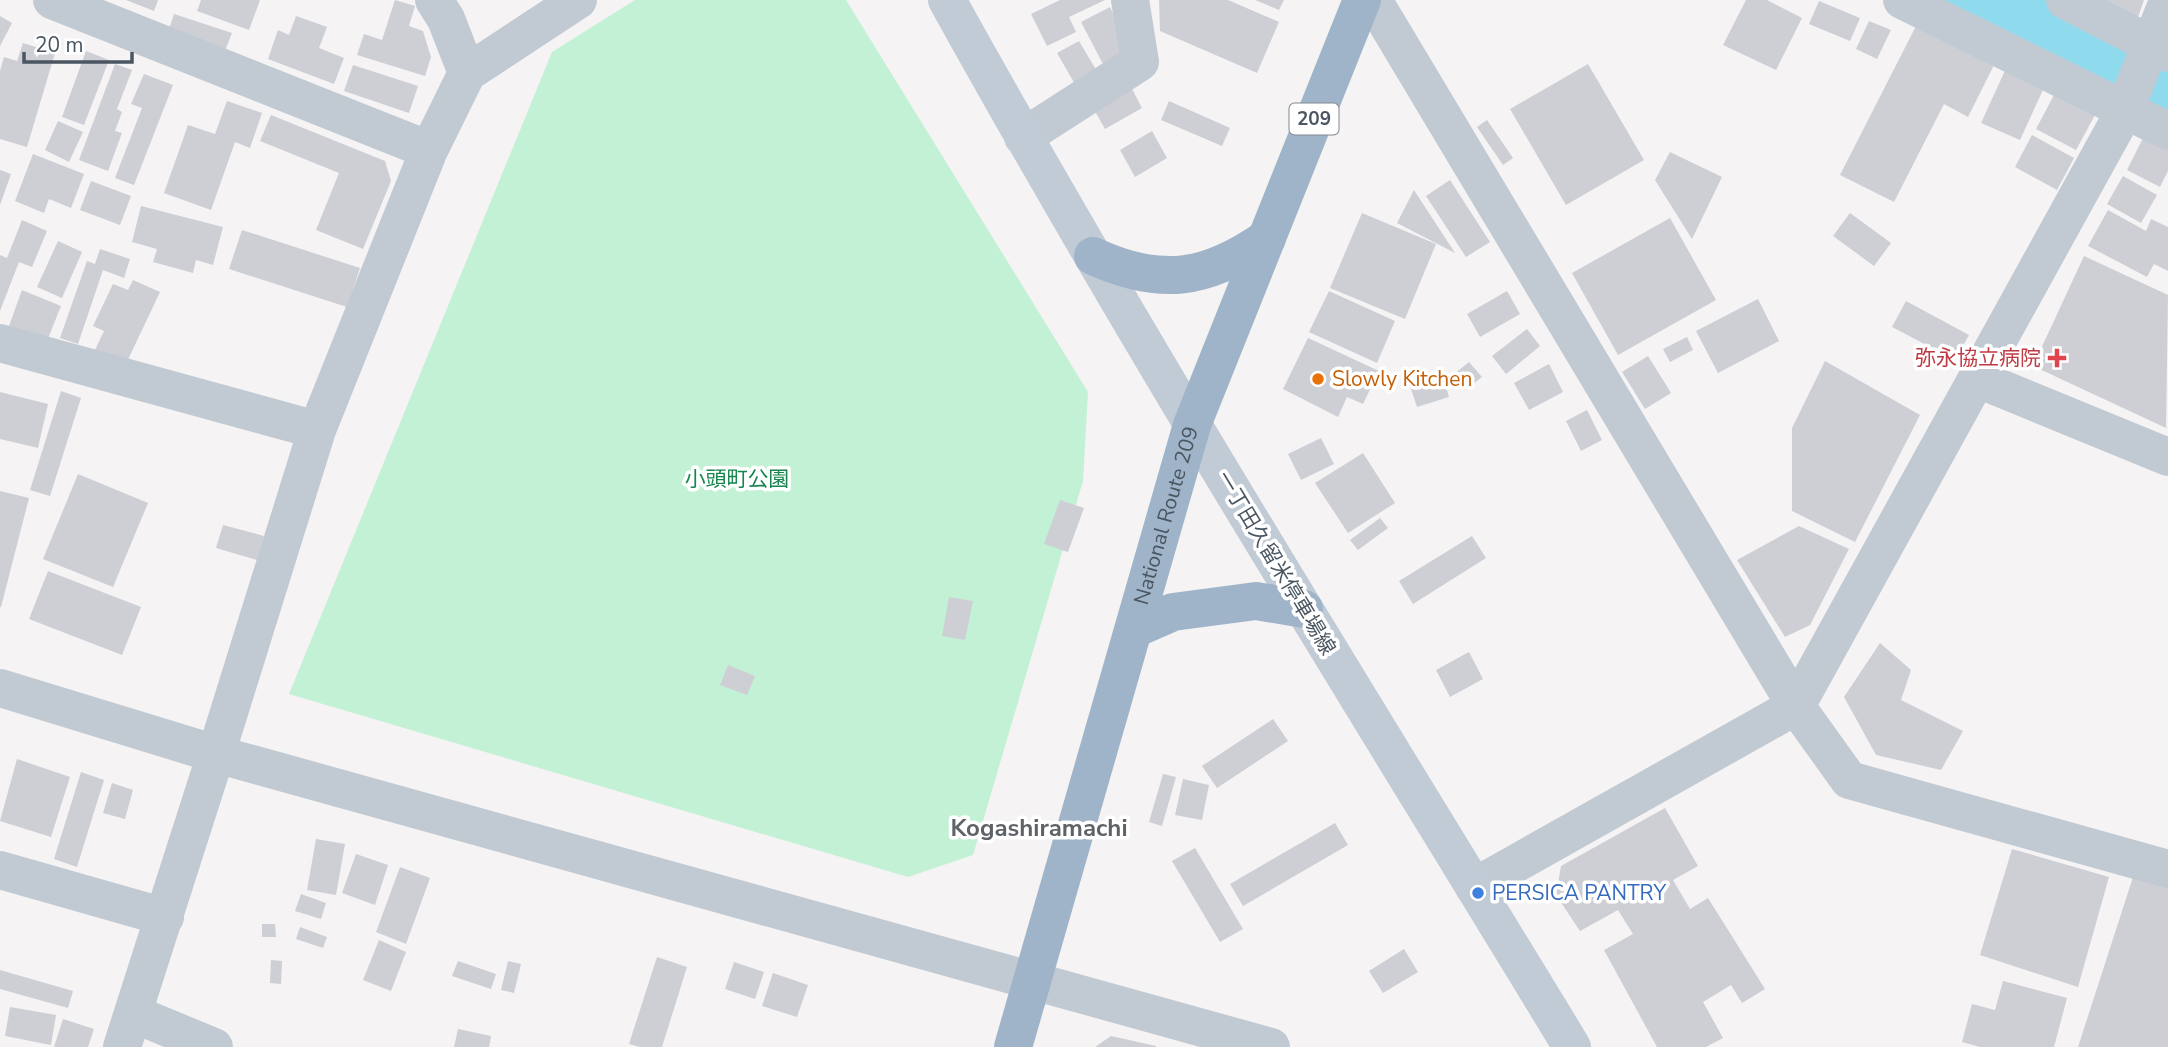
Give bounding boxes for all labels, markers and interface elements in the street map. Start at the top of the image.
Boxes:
scale bar [24,21,133,65]
text: 20 m [35,31,84,59]
road number: 209 [1290,104,1338,134]
place label: 弥永協立病院 [1915,344,2041,372]
marker: 弥永協立病院 [2047,348,2067,368]
place label: Slowly Kitchen [1332,365,1472,393]
marker: Slowly Kitchen [1310,371,1326,387]
street label: National Route 209 [1127,423,1205,608]
park label: 小頭町公園 [685,465,790,493]
street label: 一丁田久留米停車場線 [1210,466,1342,660]
district label: Kogashiramachi [950,812,1128,844]
place label: PERSICA PANTRY [1492,879,1667,907]
marker: PERSICA PANTRY [1470,885,1486,901]

